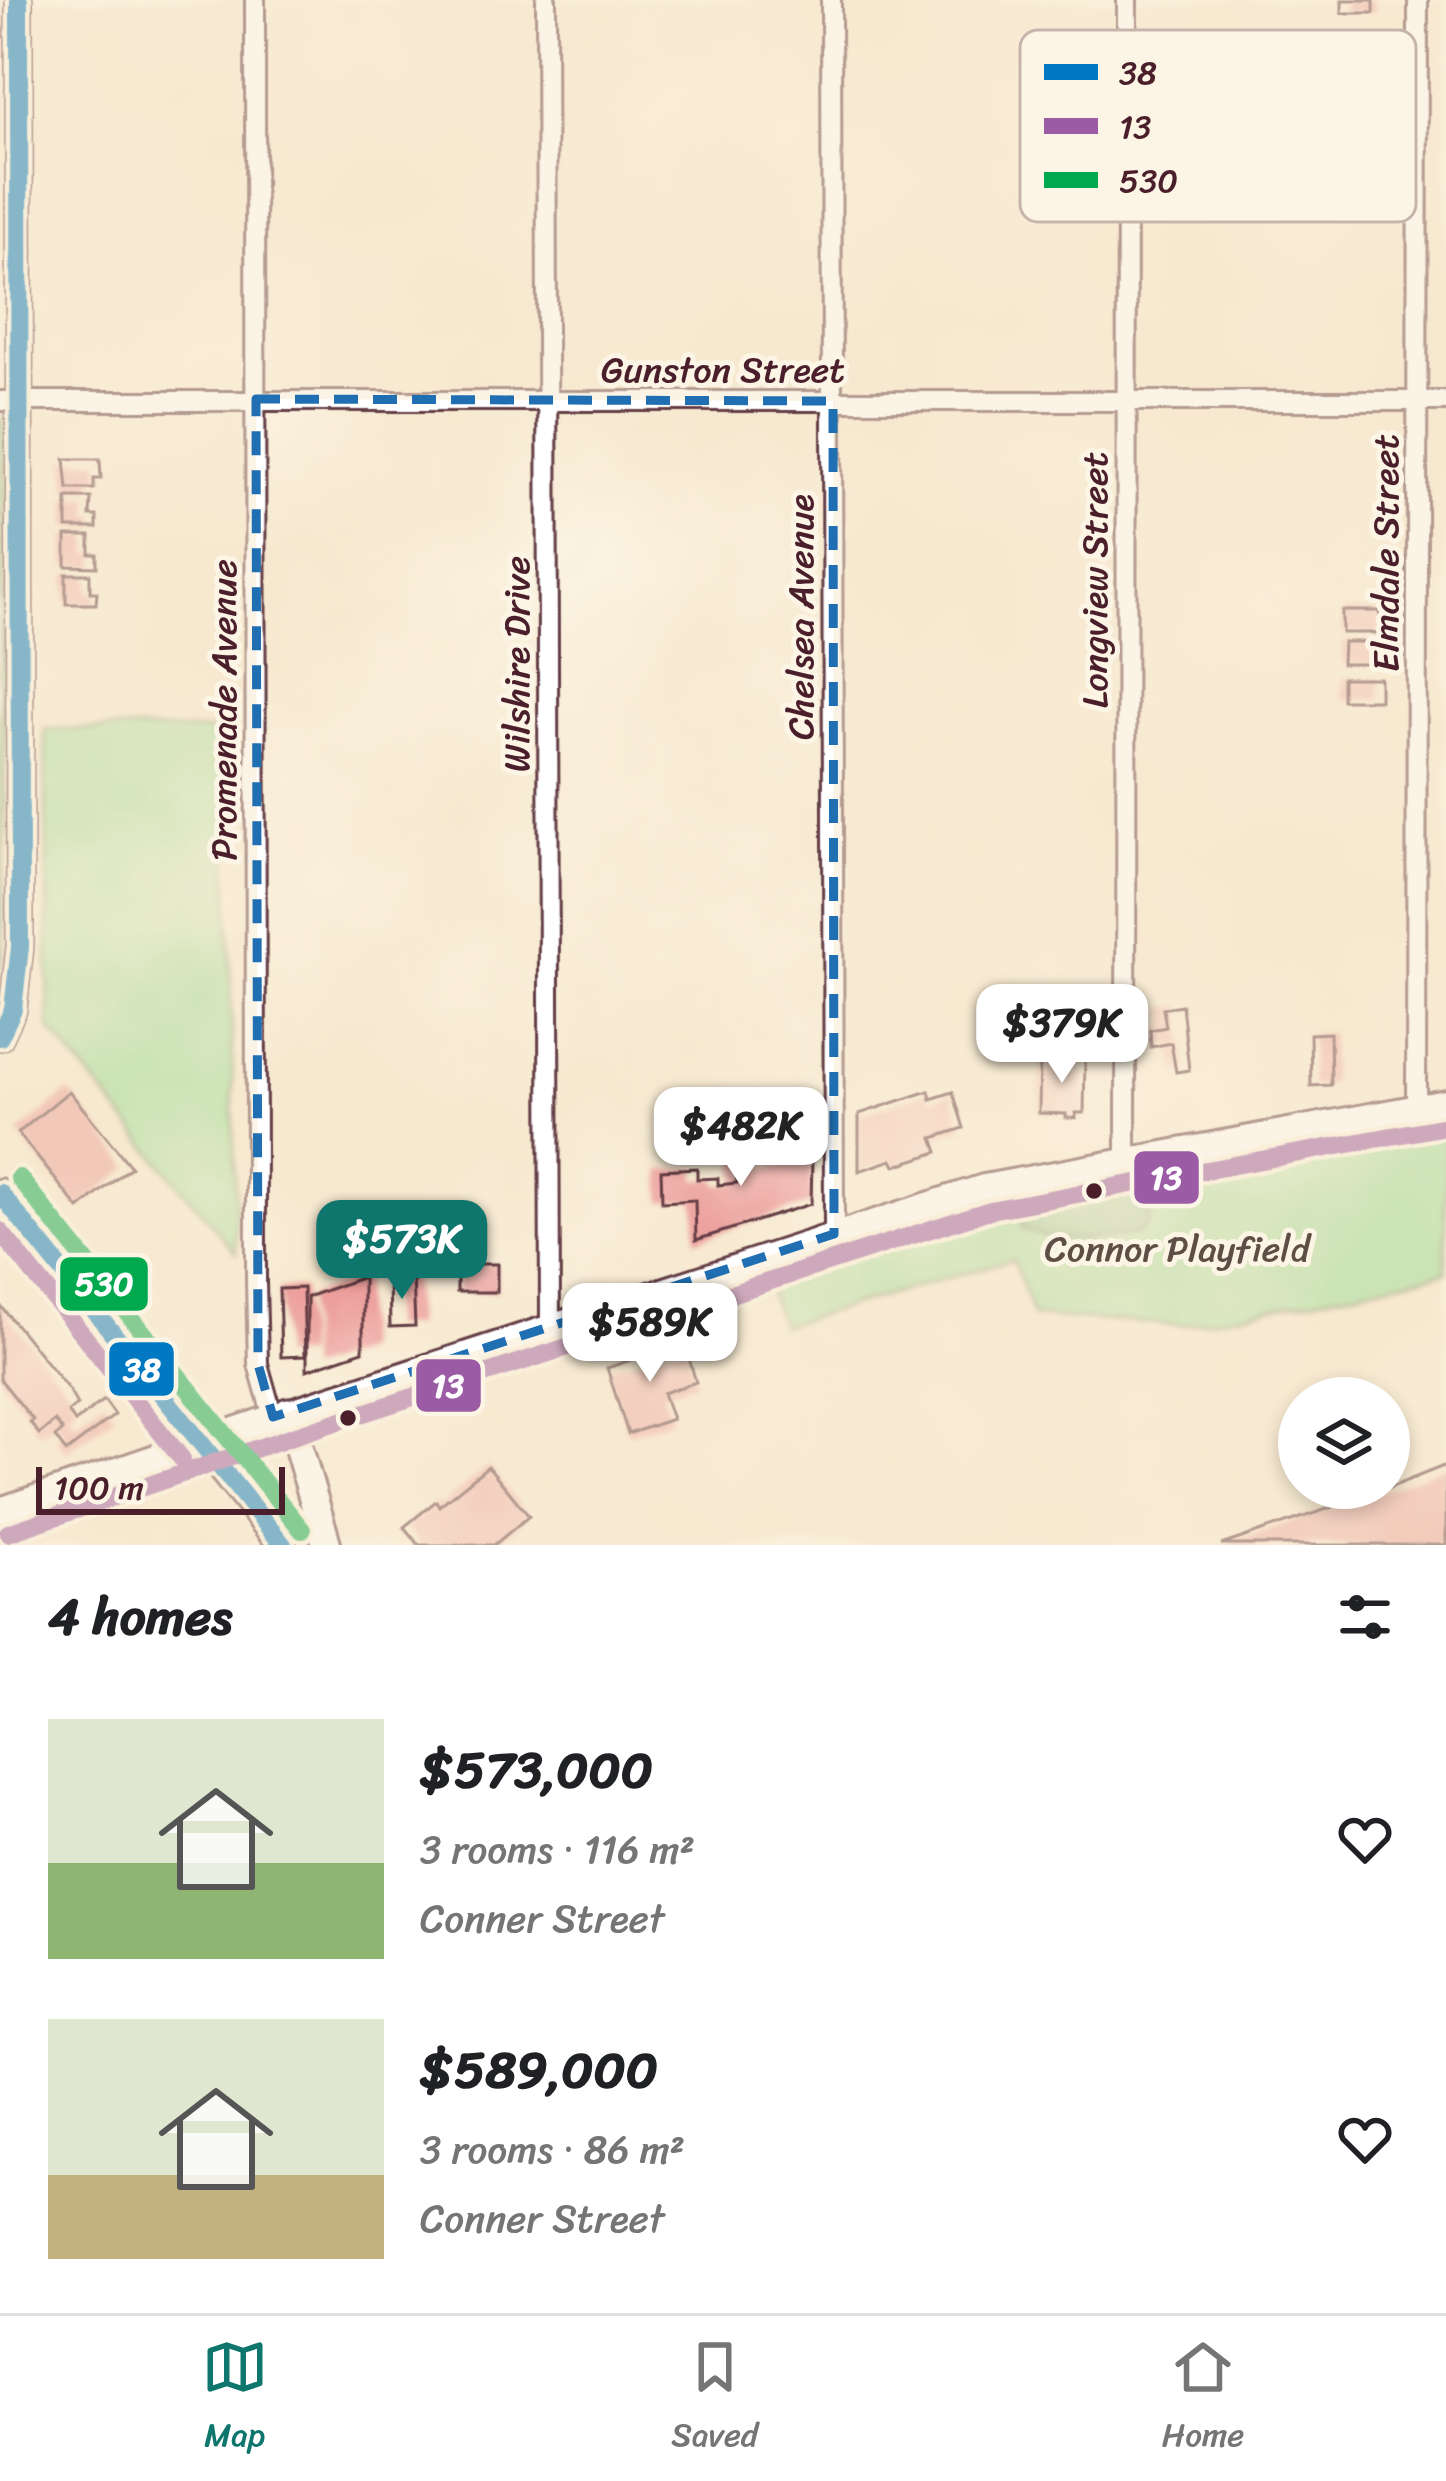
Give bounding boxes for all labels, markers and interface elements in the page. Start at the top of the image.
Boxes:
legend [1020,30,1416,222]
text: 38 [1119,44,1157,102]
text: 13 [1119,98,1151,156]
text: 530 [1119,152,1178,210]
street label: Gunston Street [601,338,845,402]
street label: Elmdale Street [1354,434,1418,672]
street label: Longview Street [1063,452,1127,708]
street label: Chelsea Avenue [769,494,833,740]
street label: Wilshire Drive [485,556,549,772]
street label: Promenade Avenue [192,559,256,861]
pin: $379K [978,984,1146,1086]
text: $379K [1003,988,1121,1057]
pin: $482K [657,1087,825,1189]
text: $482K [681,1091,801,1160]
line badge: 13 [1132,1149,1201,1206]
text: 13 [1150,1149,1182,1207]
unlabelled marker [1083,1180,1105,1202]
pin: $573K [318,1200,486,1302]
text: $573K [343,1204,461,1273]
park label: Connor Playfield [1044,1217,1313,1281]
line badge: 530 [58,1255,150,1313]
text: 530 [74,1255,134,1313]
pin: $589K [566,1283,734,1385]
text: $589K [589,1287,711,1356]
line badge: 38 [107,1340,176,1398]
text: 38 [122,1341,161,1399]
line badge: 13 [414,1357,483,1414]
text: 13 [432,1357,464,1415]
map controls [1278,1377,1410,1509]
button: layers [1278,1377,1410,1509]
unlabelled marker [337,1407,359,1429]
text: 100 m [54,1459,144,1517]
scale bar [36,1461,285,1514]
text: 4 homes [48,1572,232,1662]
icon: filters [1332,1584,1398,1650]
text: $573,000 [420,1725,653,1815]
icon: home [144,1767,288,1911]
icon: heart [1332,1806,1398,1872]
text: 3 rooms · 116 m² [420,1815,695,1884]
text: Conner Street [420,1884,664,1953]
text: $589,000 [420,2025,658,2115]
icon: home [144,2067,288,2211]
icon: heart [1332,2106,1398,2172]
text: 3 rooms · 86 m² [420,2115,685,2184]
text: Conner Street [420,2184,664,2253]
tab: Map [202,2334,268,2464]
tab: Saved [671,2334,758,2464]
tab: Home [1162,2334,1244,2464]

